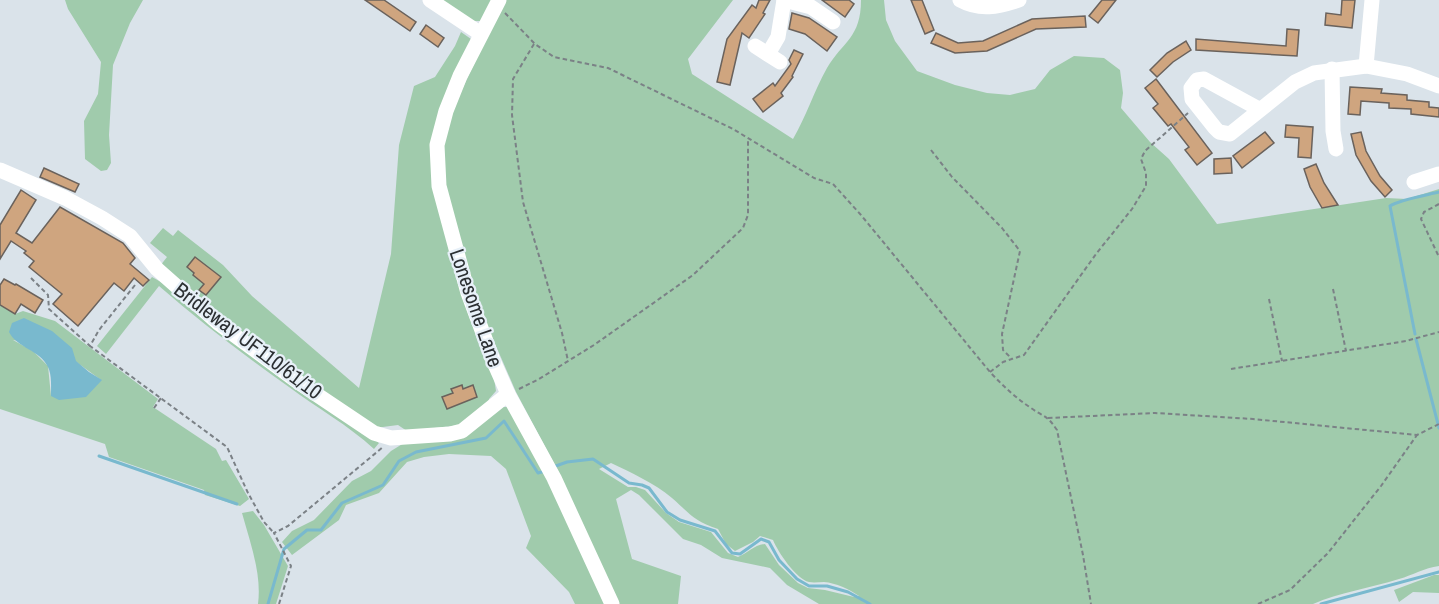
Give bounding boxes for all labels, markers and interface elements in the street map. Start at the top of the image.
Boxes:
street label: Lonesome Lane [443,245,510,371]
street label: Bridleway UF110/61/10 [168,275,328,406]

